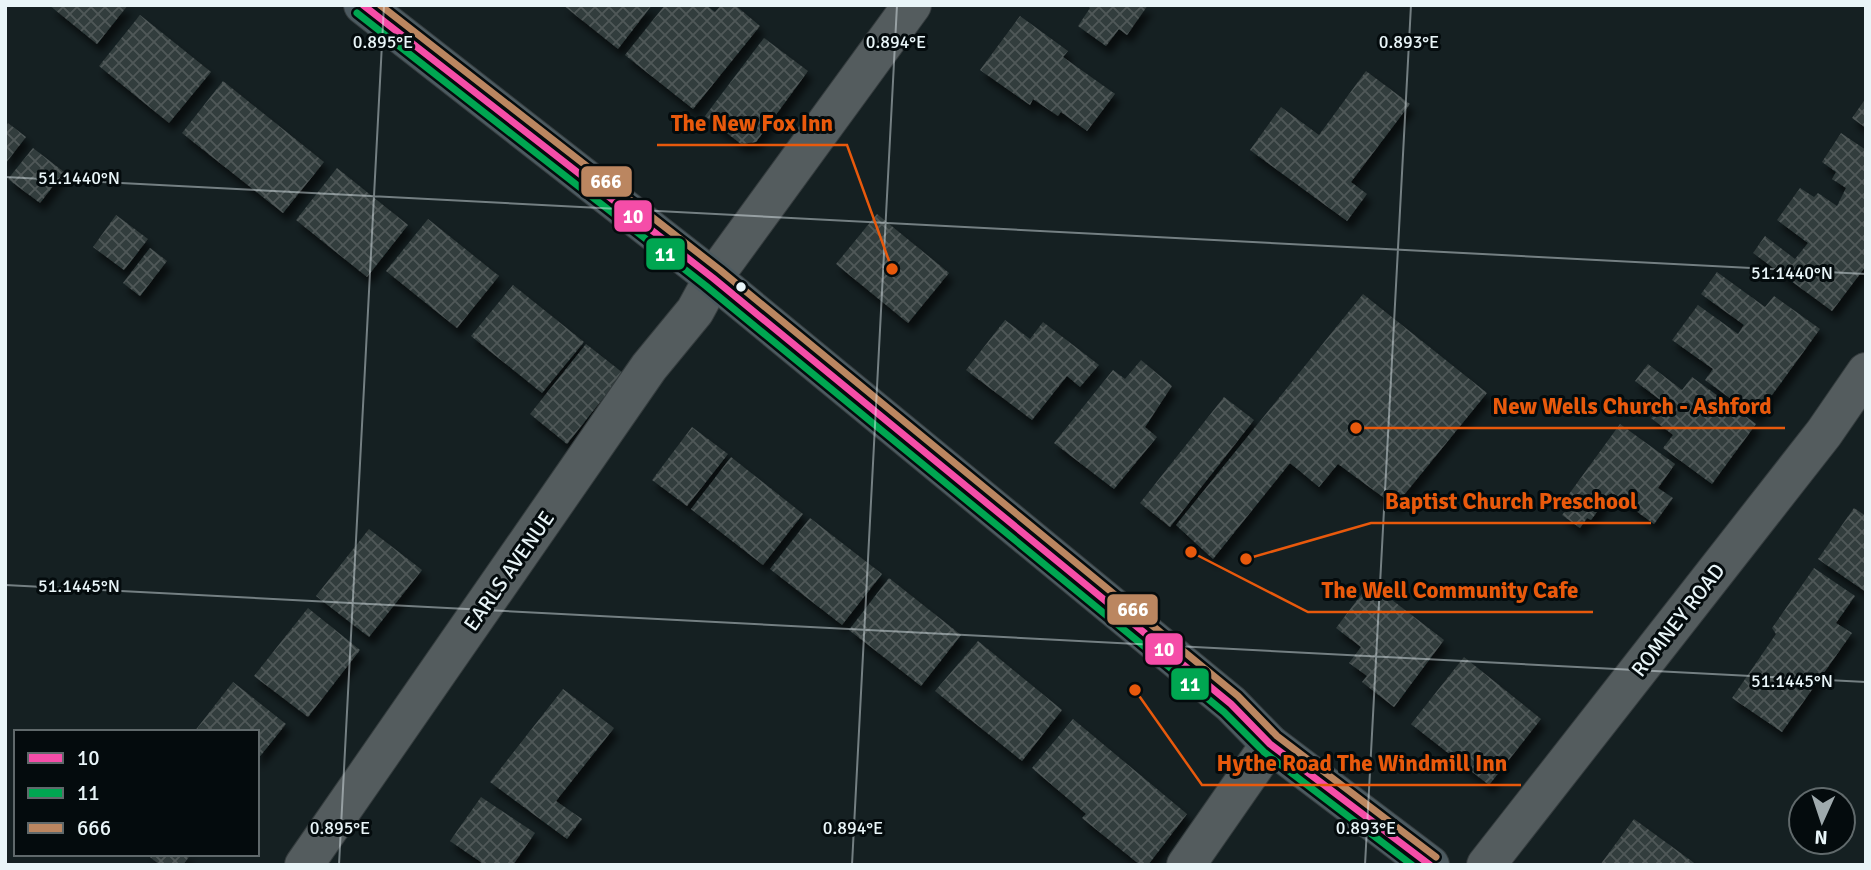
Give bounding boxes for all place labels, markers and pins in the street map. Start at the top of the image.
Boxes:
callout: The New Fox Inn [657,101,847,145]
unlabelled marker [734,280,748,294]
callout: New Wells Church - Ashford [1478,384,1785,428]
callout: Baptist Church Preschool [1371,479,1651,523]
callout: The Well Community Cafe [1308,568,1593,612]
callout: Hythe Road The Windmill Inn [1202,741,1521,785]

